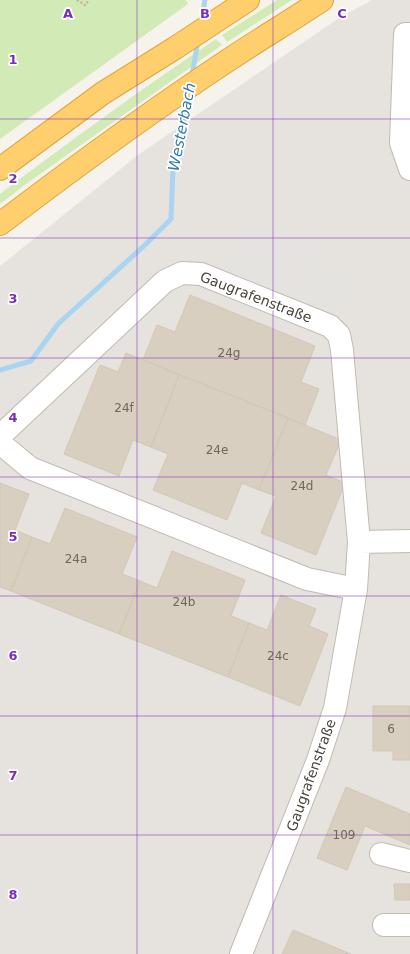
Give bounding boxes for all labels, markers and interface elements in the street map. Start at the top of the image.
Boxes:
text: A [63,6,73,21]
text: B [200,6,210,21]
text: C [337,6,347,21]
text: 1 [8,52,18,67]
water label: Westerbach [165,81,199,173]
text: 2 [8,171,18,186]
street label: Gaugrafenstraße [198,268,314,326]
text: 3 [8,291,18,306]
house number: 24g [218,346,240,360]
house number: 24f [114,401,135,415]
text: 4 [8,410,18,425]
house number: 24e [206,443,228,457]
house number: 24d [291,479,313,493]
text: 5 [8,529,18,544]
house number: 24a [65,552,87,566]
house number: 24b [173,595,195,609]
text: 6 [8,648,18,663]
house number: 24c [267,649,289,663]
street label: Gaugrafenstraße [283,717,339,833]
house number: 6 [387,722,395,736]
text: 7 [8,768,18,783]
house number: 109 [333,828,355,842]
text: 8 [8,887,18,902]

